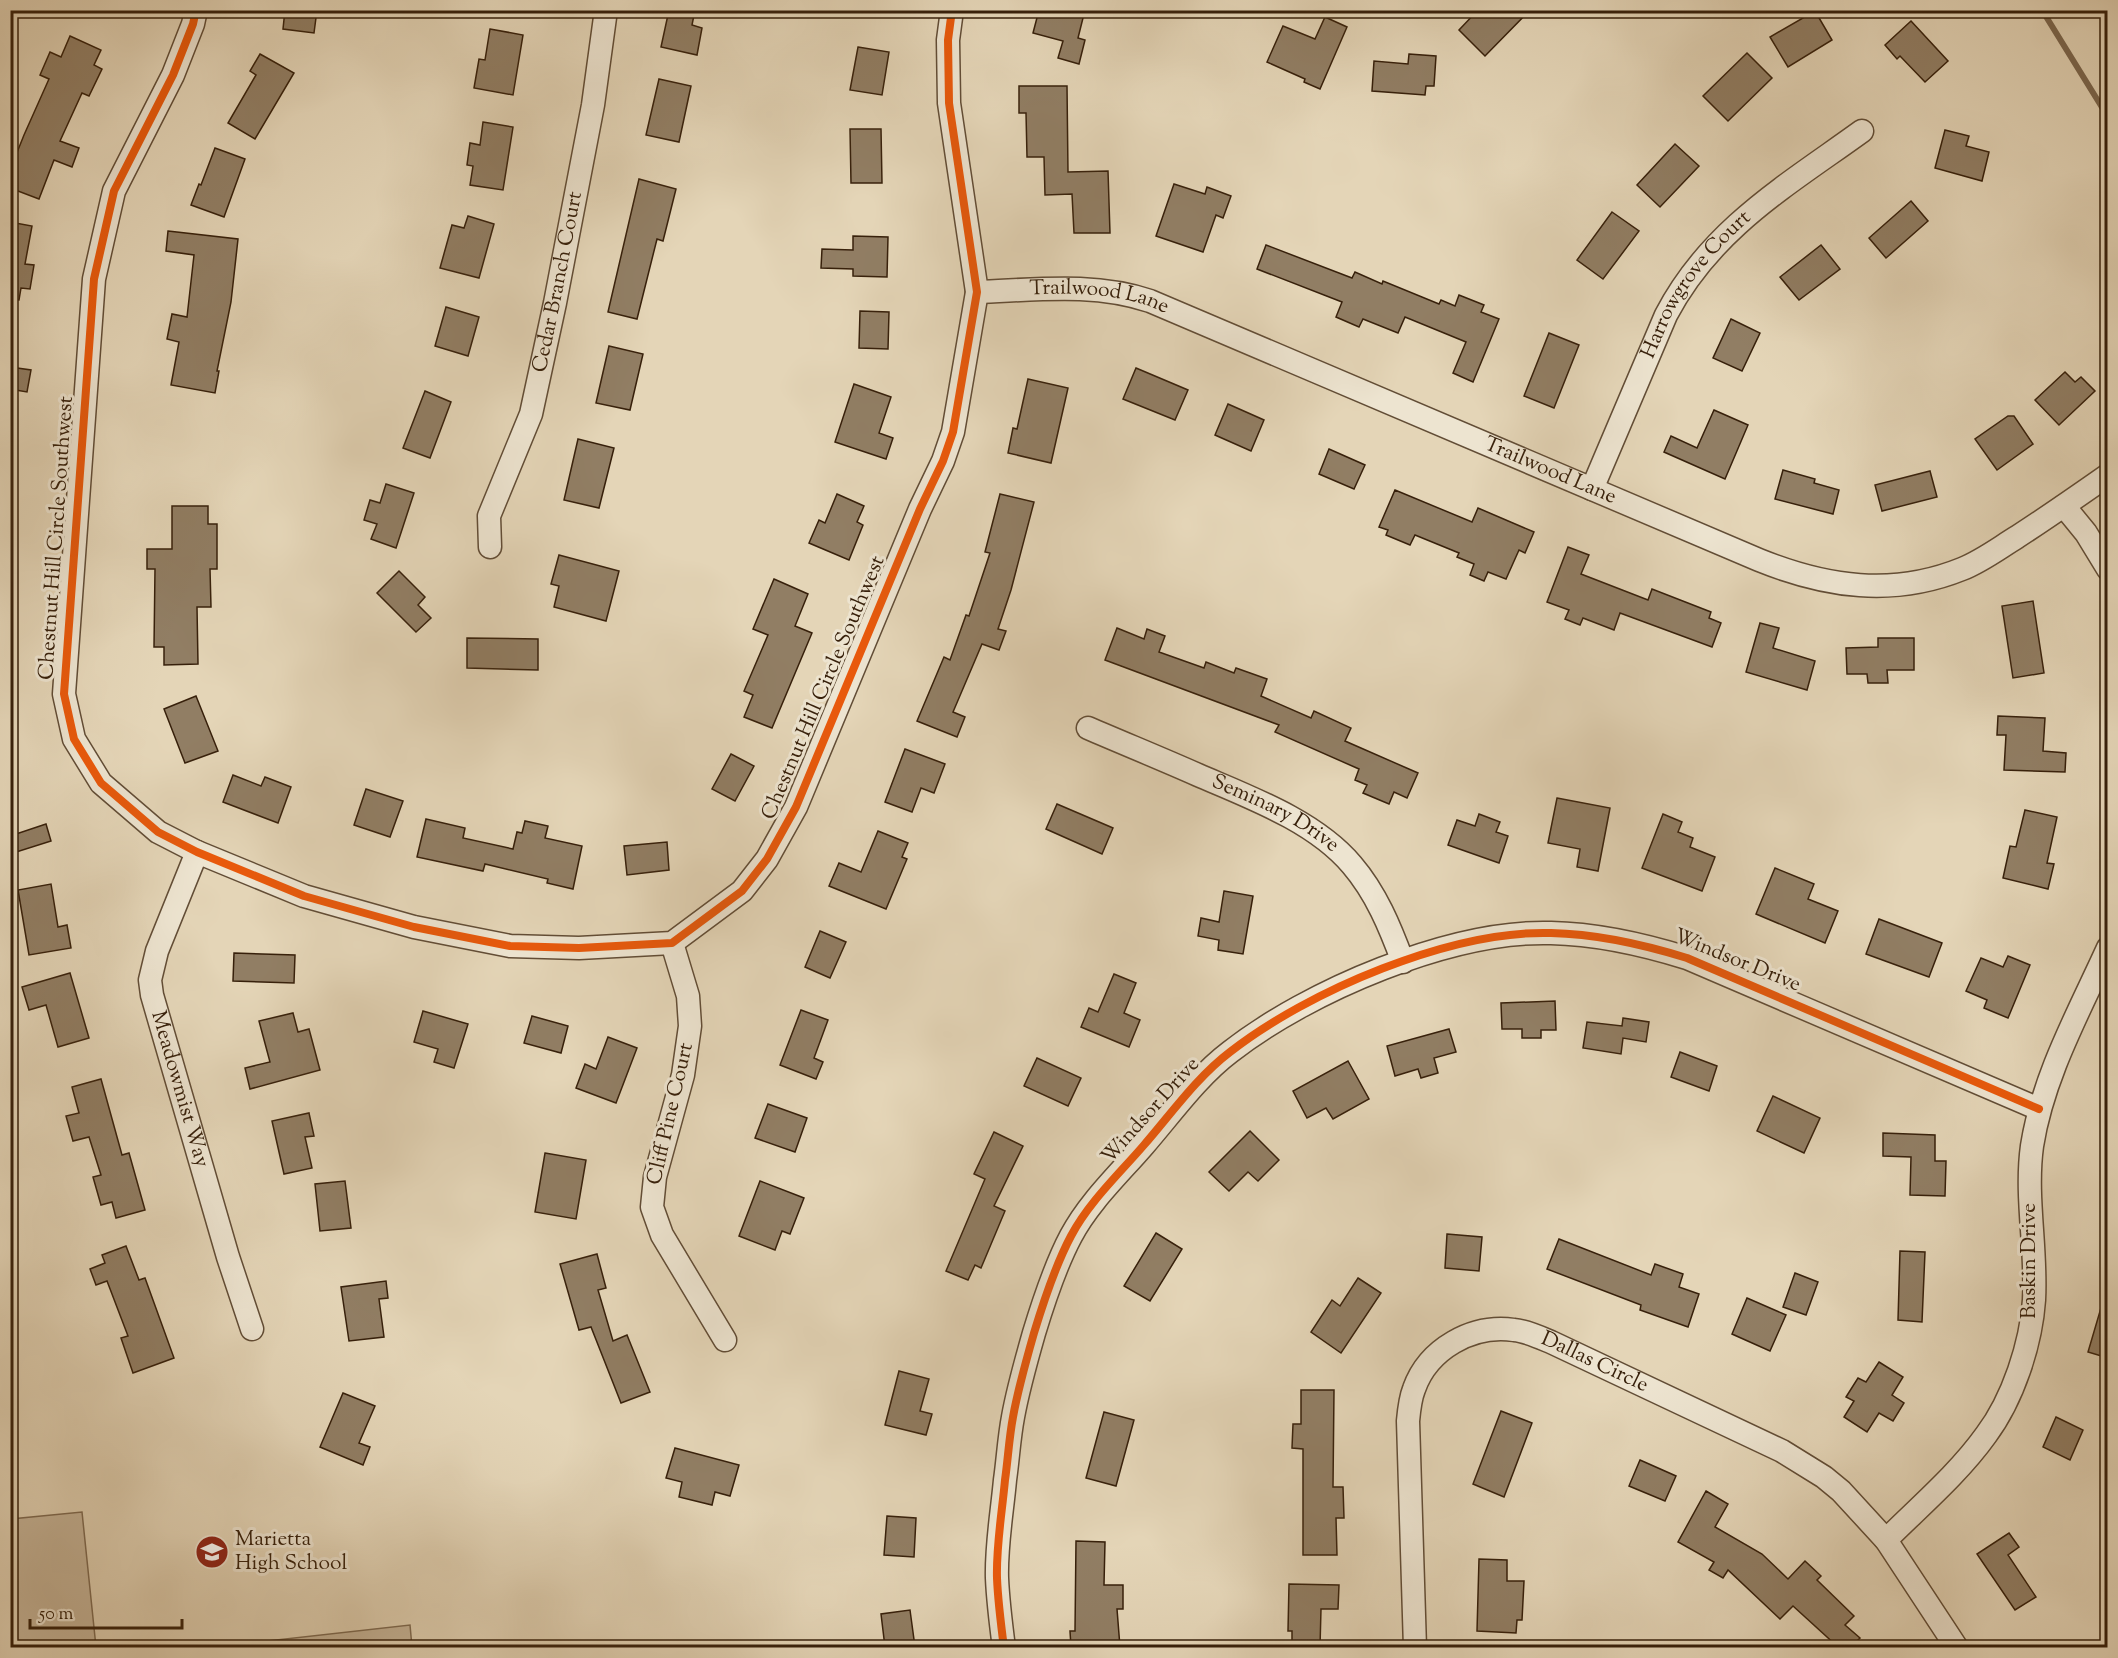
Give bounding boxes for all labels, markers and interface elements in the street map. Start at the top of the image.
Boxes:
street label: Cedar Branch Court [525,189,591,375]
street label: Harrowgrove Court [1634,204,1758,363]
street label: Trailwood Lane [1029,274,1173,322]
street label: Chestnut Hill Circle Southwest [32,395,82,681]
street label: Trailwood Lane [1479,430,1621,513]
street label: Chestnut Hill Circle Southwest [755,551,893,825]
street label: Seminary Drive [1207,767,1346,860]
street label: Windsor Drive [1669,922,1805,1000]
street label: Meadowmist Way [142,1008,216,1172]
street label: Cliff Pine Court [640,1040,702,1188]
street label: Windsor Drive [1095,1051,1207,1171]
street label: Baskin Drive [2015,1203,2045,1319]
street label: Dallas Circle [1536,1325,1653,1401]
place label: Marietta High School [235,1525,347,1579]
school or university icon: Marietta High School [194,1534,230,1570]
scale bar [30,1592,182,1630]
text: 50 m [38,1602,74,1628]

